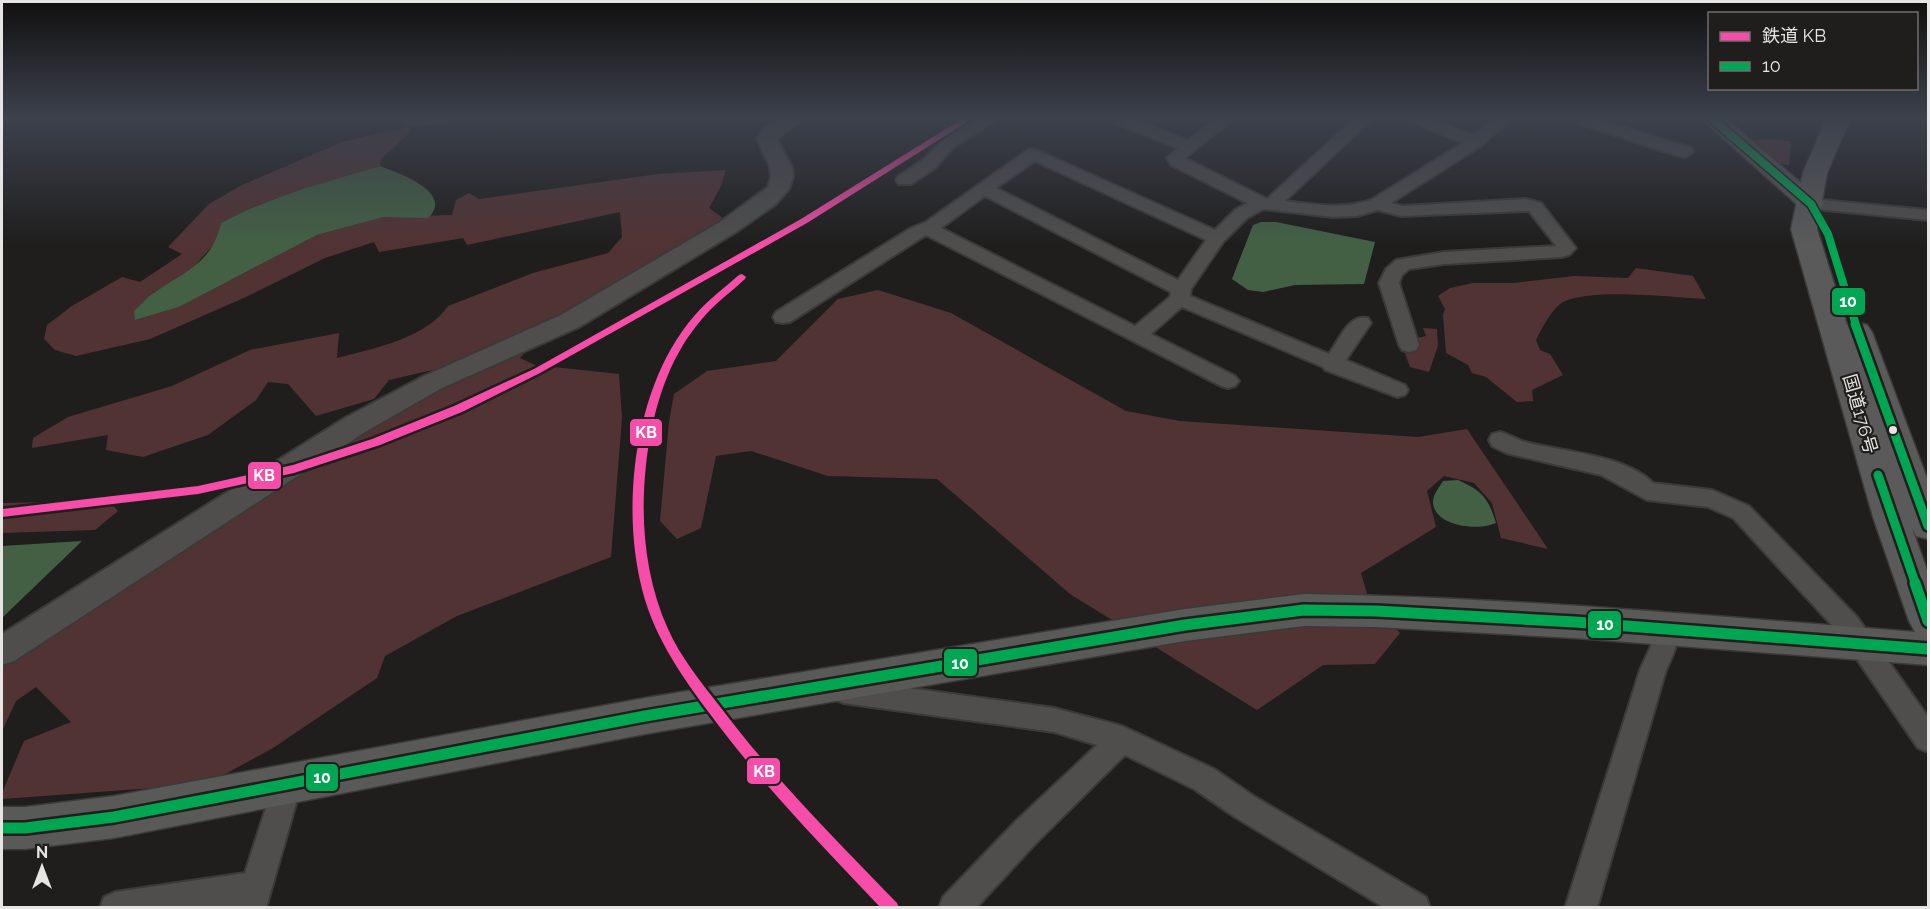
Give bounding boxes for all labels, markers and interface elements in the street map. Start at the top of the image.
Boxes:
legend [1708,12,1918,90]
text: 鉄道 KB [1762,25,1826,46]
text: 10 [1762,55,1781,76]
line badge: 10 [1831,287,1866,316]
text: 10 [1839,292,1857,311]
street label: 国道176号 [1839,372,1882,456]
line badge: KB [629,418,663,447]
text: KB [635,423,657,442]
unlabelled marker [1887,424,1899,436]
line badge: KB [247,461,282,490]
text: KB [253,466,275,485]
line badge: 10 [1587,610,1622,639]
text: 10 [1596,615,1614,634]
line badge: 10 [943,648,978,677]
text: 10 [951,654,969,673]
line badge: KB [746,757,781,785]
text: KB [753,762,775,781]
line badge: 10 [305,763,339,792]
text: 10 [313,768,331,787]
north arrow [12,837,72,897]
text: N [36,843,48,862]

